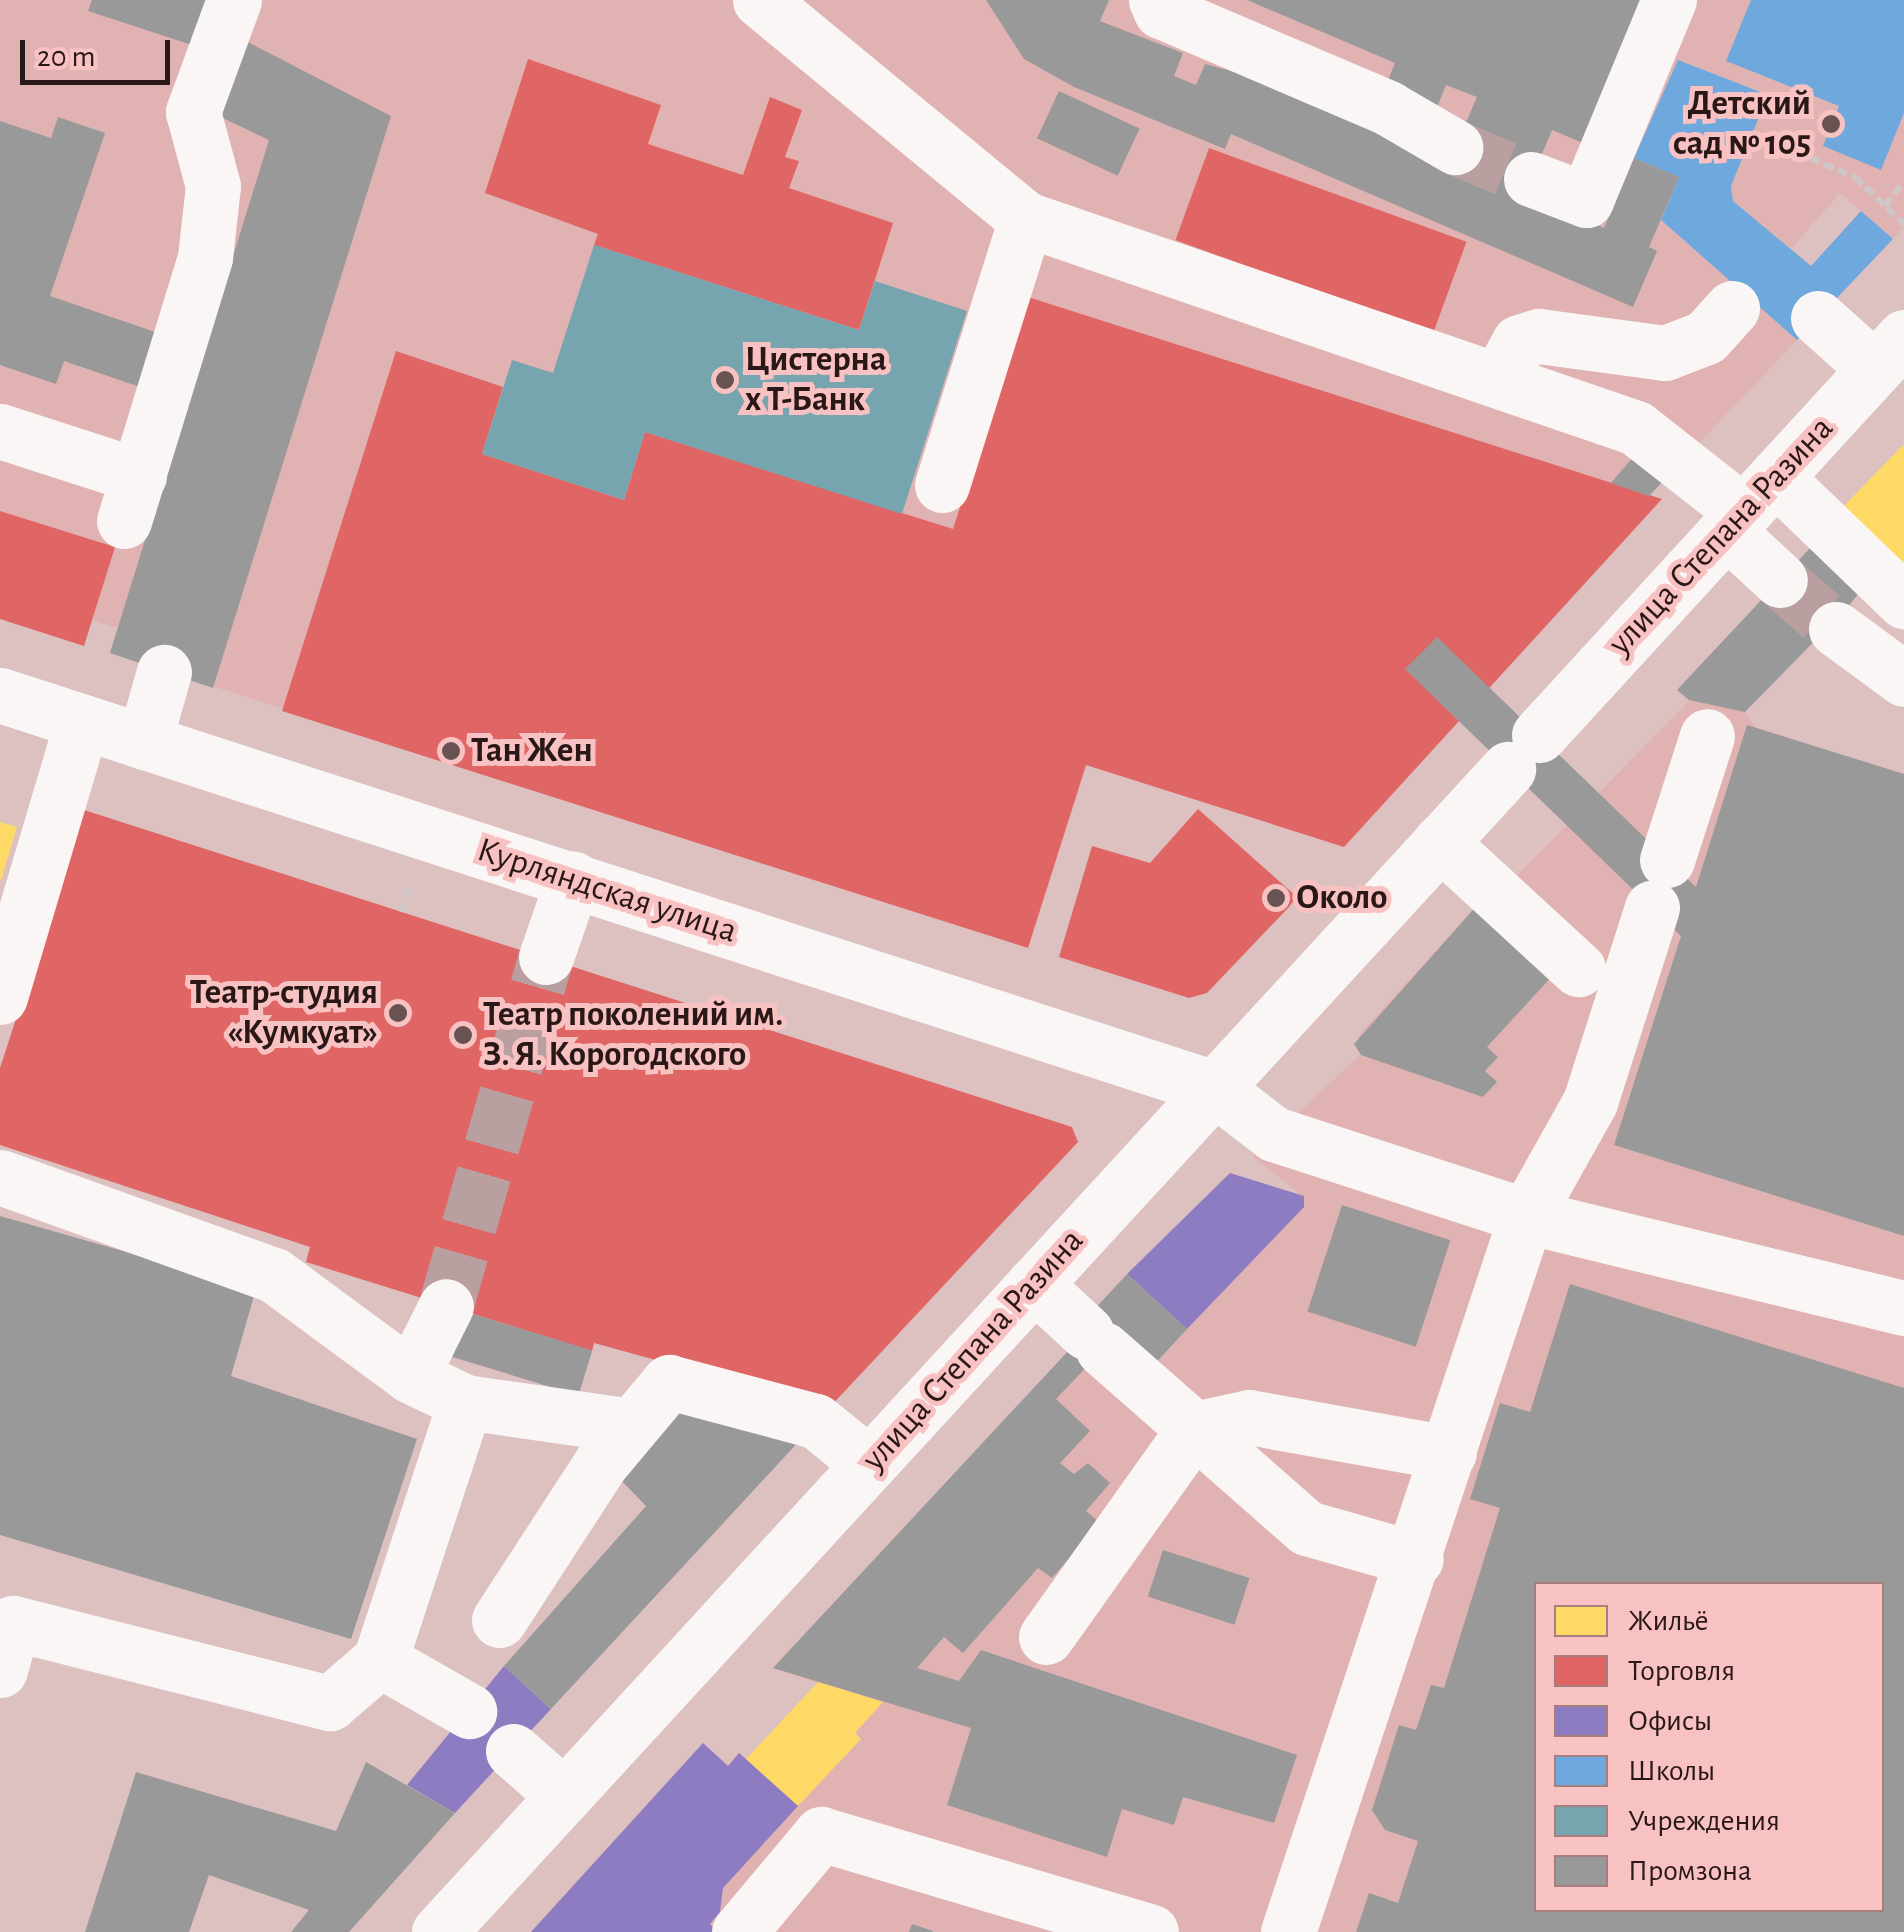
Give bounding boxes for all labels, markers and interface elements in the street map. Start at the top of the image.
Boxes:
scale bar [25,20,175,82]
text: 20 m [37,42,95,72]
place label: Детский сад № 105 [1673,83,1811,165]
marker: Детский сад № 105 [1820,113,1842,135]
place label: Цистерна х Т-Банк [745,339,886,421]
marker: Цистерна х Т-Банк [714,369,736,391]
street label: улица Степана Разина [1600,408,1842,664]
place label: Тан Жен [471,730,593,772]
marker: Тан Жен [440,740,462,762]
street label: Курляндская улица [472,829,742,953]
place label: Около [1296,877,1388,919]
marker: Около [1265,887,1287,909]
place label: Театр-студия «Кумкуат» [190,972,378,1054]
place label: Театр поколений им. З. Я. Корогодского [483,994,783,1076]
marker: Театр-студия «Кумкуат» [387,1002,409,1024]
marker: Театр поколений им. З. Я. Корогодского [452,1024,474,1046]
street label: улица Степана Разина [853,1220,1093,1480]
legend [1534,1582,1884,1912]
text: Жильё [1628,1606,1709,1636]
text: Торговля [1628,1656,1735,1686]
text: Офисы [1628,1706,1712,1736]
text: Школы [1628,1756,1715,1786]
text: Учреждения [1628,1806,1780,1836]
text: Промзона [1628,1856,1752,1886]

